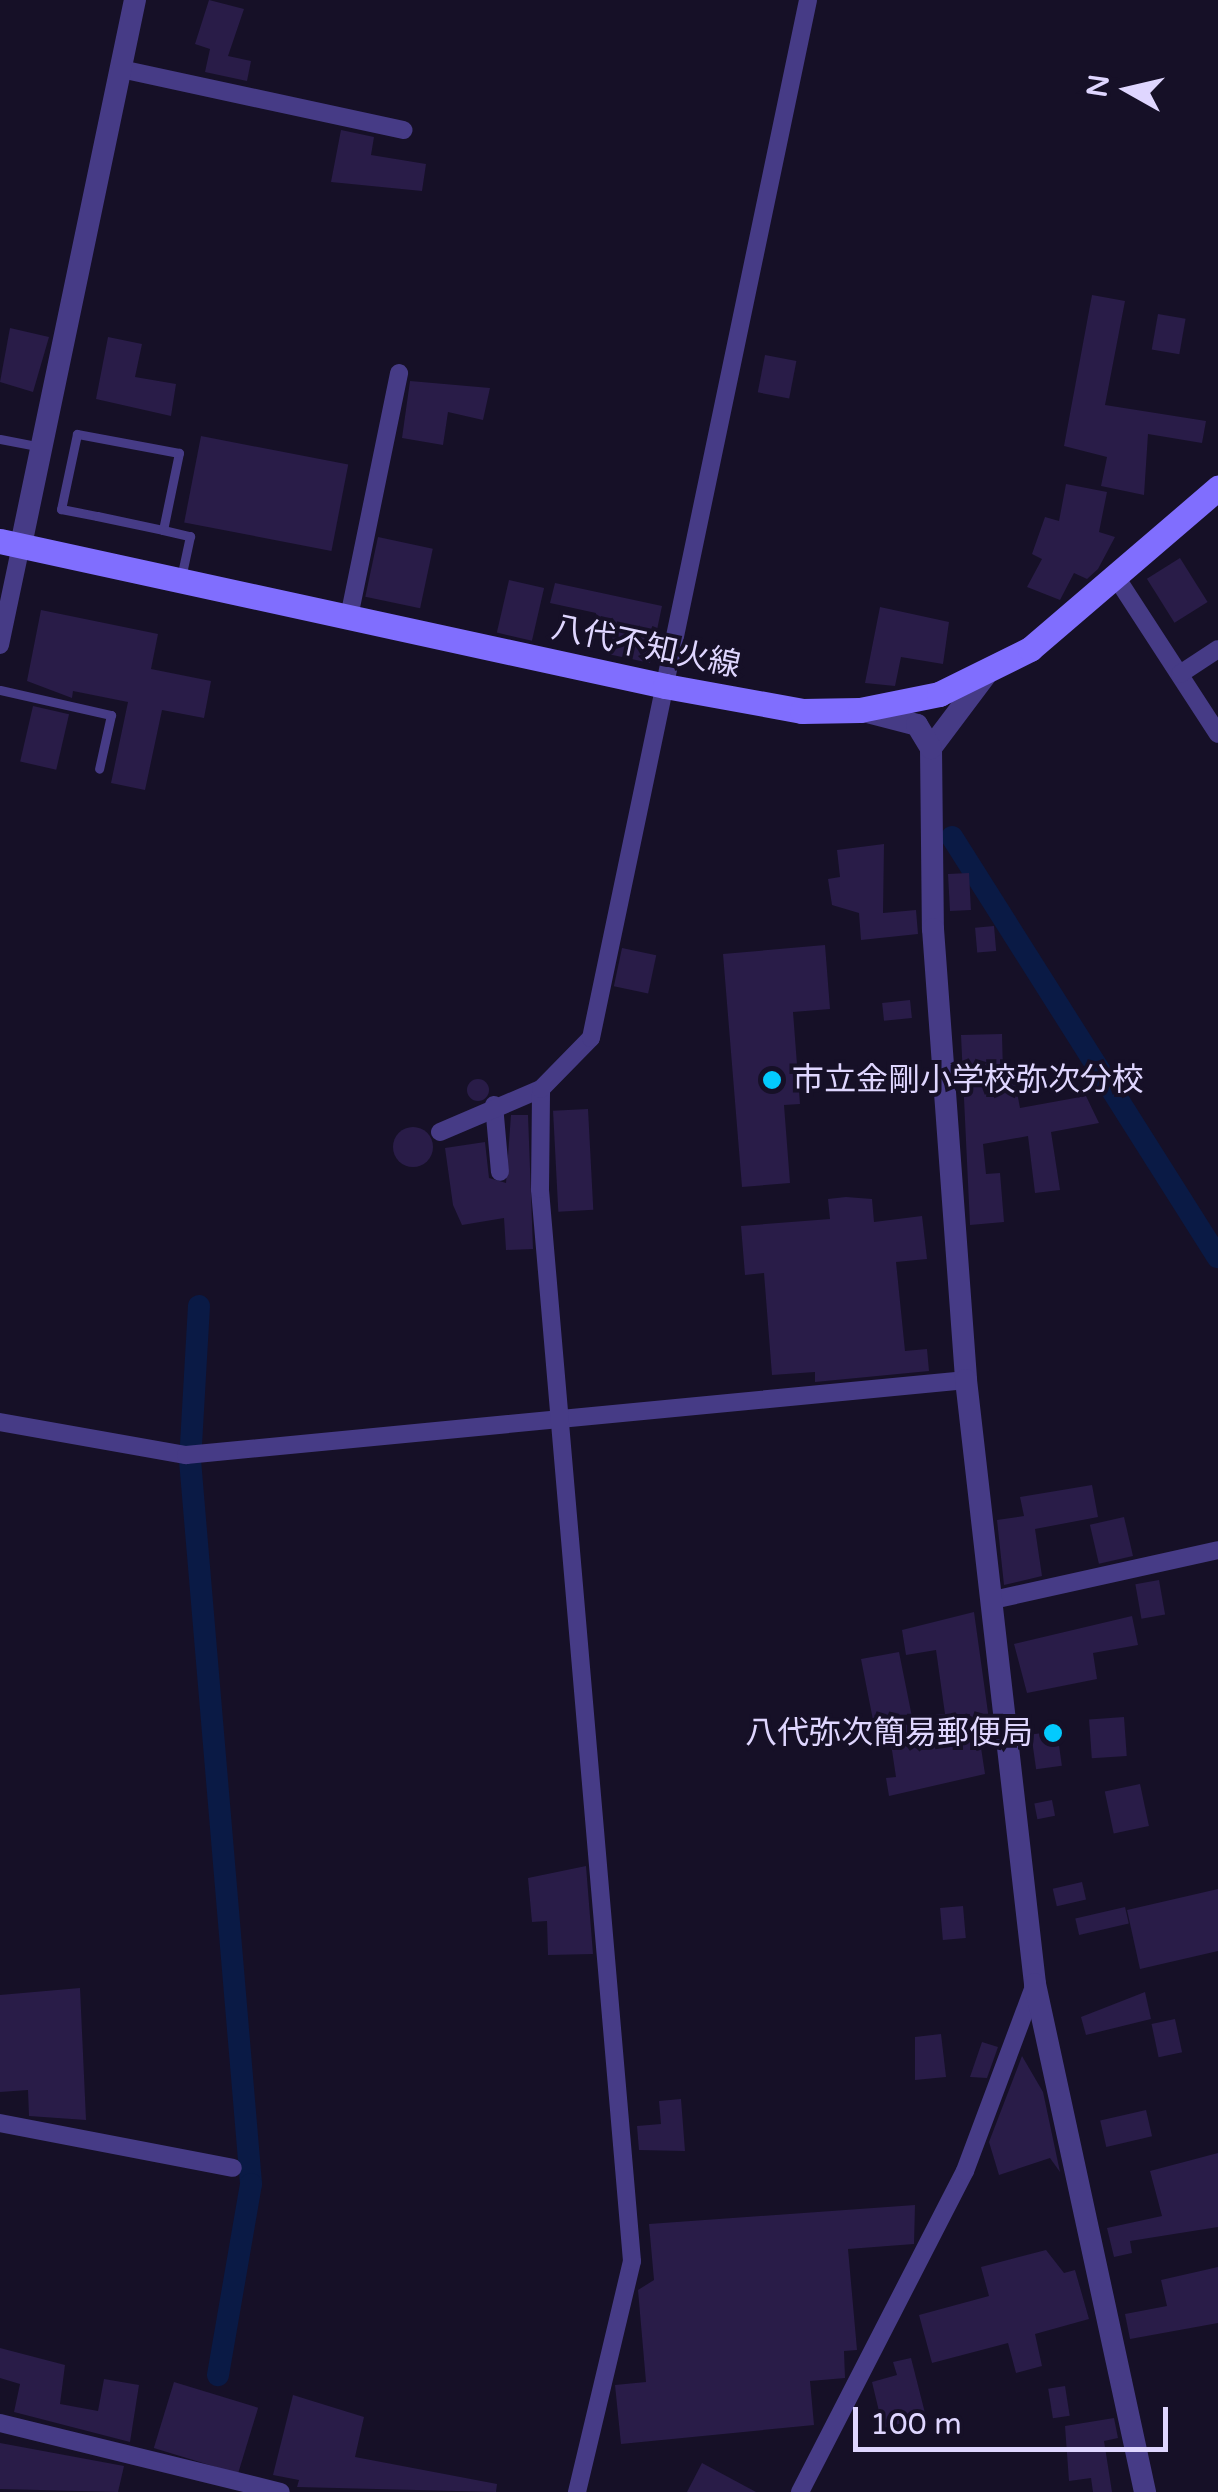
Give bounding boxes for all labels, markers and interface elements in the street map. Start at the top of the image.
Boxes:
north arrow [1078,40,1178,140]
text: N [1080,72,1117,99]
street label: 八代不知火線 [548,608,744,686]
place label: 市立金剛小学校弥次分校 [792,1061,1144,1099]
marker: 市立金剛小学校弥次分校 [761,1069,783,1091]
place label: 八代弥次簡易郵便局 [745,1714,1033,1752]
marker: 八代弥次簡易郵便局 [1042,1722,1064,1744]
scale bar [858,2387,1173,2449]
text: 100 m [870,2406,962,2443]

